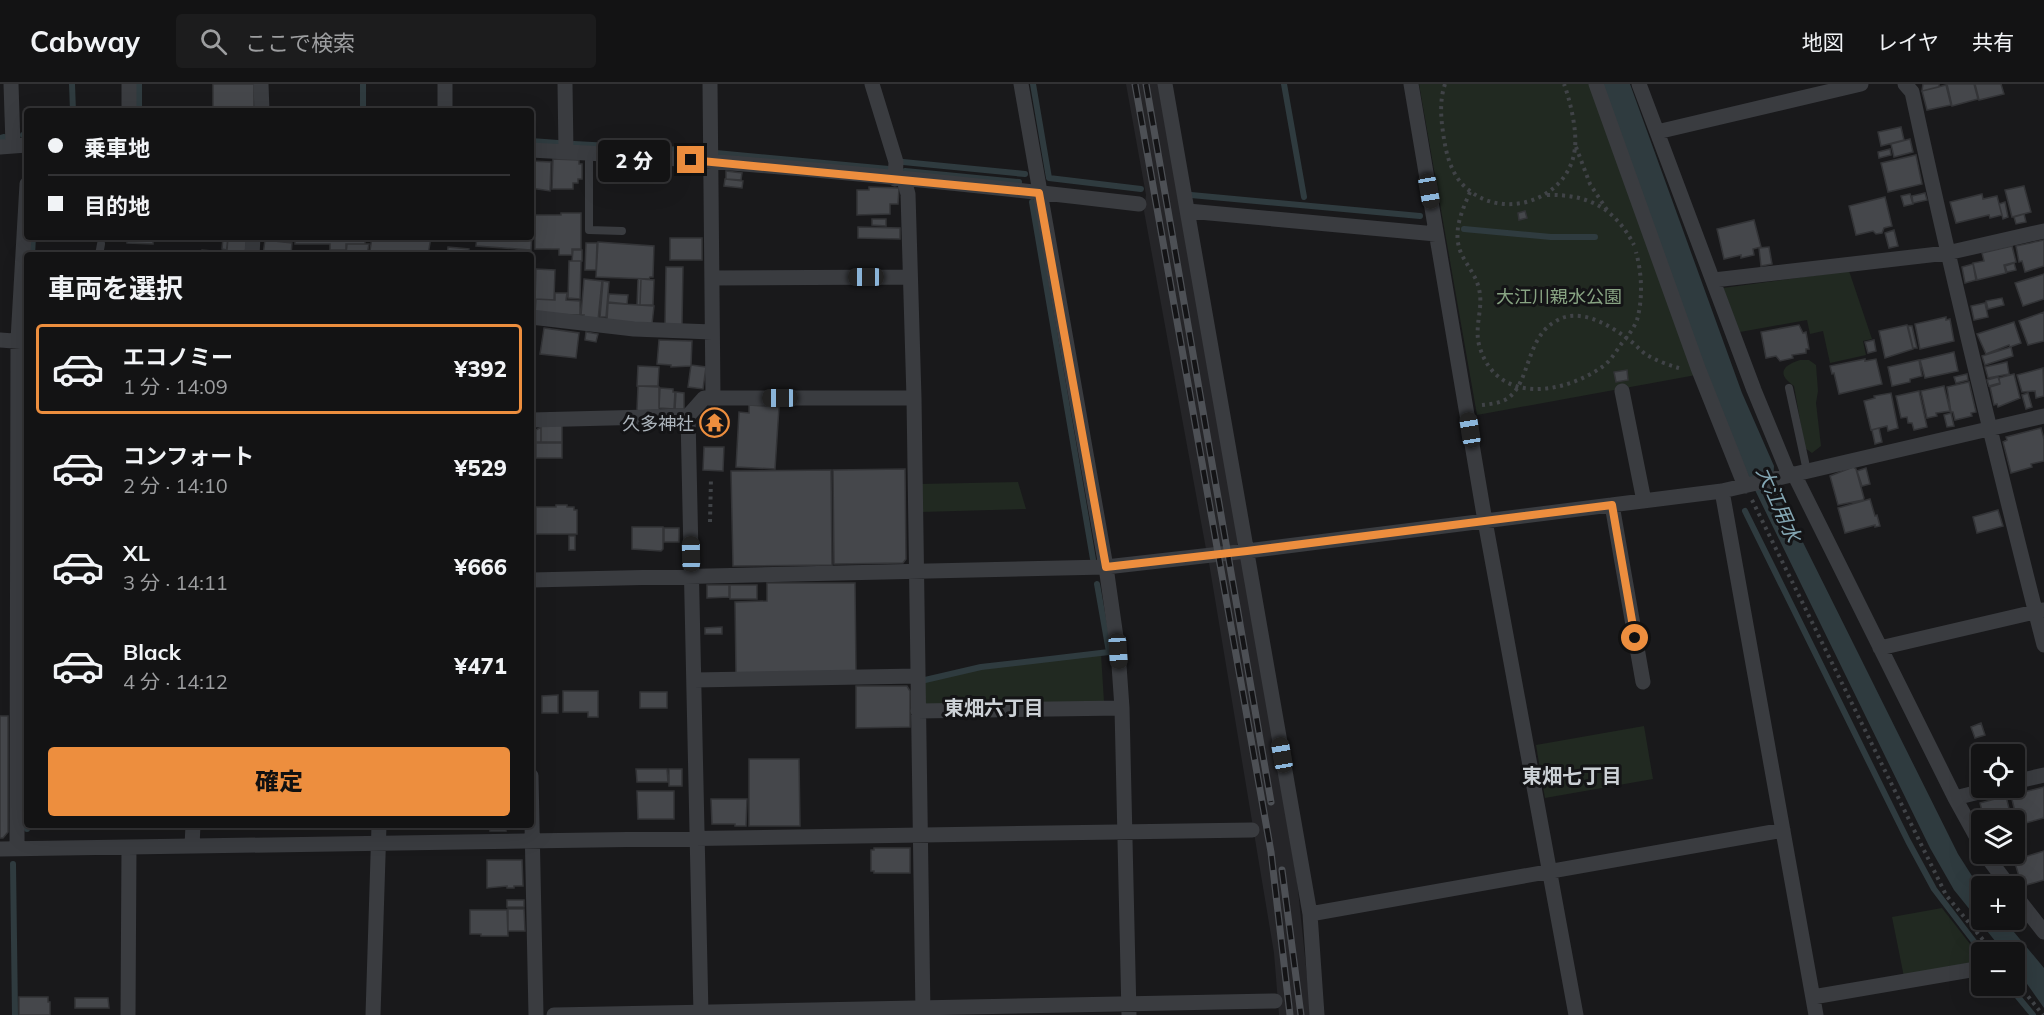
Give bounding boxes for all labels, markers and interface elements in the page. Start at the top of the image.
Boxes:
search box [176,14,596,68]
text: Cabway [30,24,140,59]
icon: search [197,25,230,58]
text: ここで検索 [245,29,355,57]
text: 地図 [1802,29,1844,55]
text: レイヤ [1877,29,1939,55]
text: 共有 [1972,29,2014,55]
text: 乗車地 [84,134,150,162]
callout: 2 分 [598,139,670,181]
route end [677,146,704,173]
text: 2 分 [615,148,653,173]
car [1417,172,1441,210]
text: 目的地 [84,192,150,220]
car [848,268,884,286]
text: 車両を選択 [48,271,183,305]
park label: 大江川親水公園 [1496,285,1622,308]
icon: car [51,342,105,396]
text: エコノミー [123,343,233,371]
text: ¥392 [454,355,507,383]
text: 1 分 · 14:09 [123,374,228,399]
car [762,389,798,407]
temple icon: 久多神社 [699,407,731,439]
car [1458,411,1482,449]
place label: 久多神社 [622,412,694,435]
icon: car [51,441,105,495]
text: コンフォート [123,442,254,470]
text: ¥529 [454,454,507,482]
water label: 大江用水 [1751,462,1808,547]
text: 2 分 · 14:10 [123,473,228,498]
car [682,536,700,572]
text: XL [123,539,150,567]
icon: car [51,540,105,594]
text: ¥666 [454,553,507,581]
text: 3 分 · 14:11 [123,570,228,595]
route start [1621,624,1648,651]
car [1108,632,1128,670]
text: Black [123,638,181,666]
icon: car [51,639,105,693]
text: ¥471 [454,652,507,680]
text: 4 分 · 14:12 [123,669,228,694]
district label: 東畑六丁目 [944,695,1044,720]
car [1270,736,1294,774]
map controls [1971,744,2025,996]
button: locate [1971,744,2025,798]
button: 確定 [48,747,510,816]
district label: 東畑七丁目 [1522,763,1622,788]
button: layers [1971,810,2025,864]
button: + [1971,876,2025,930]
button: − [1971,942,2025,996]

